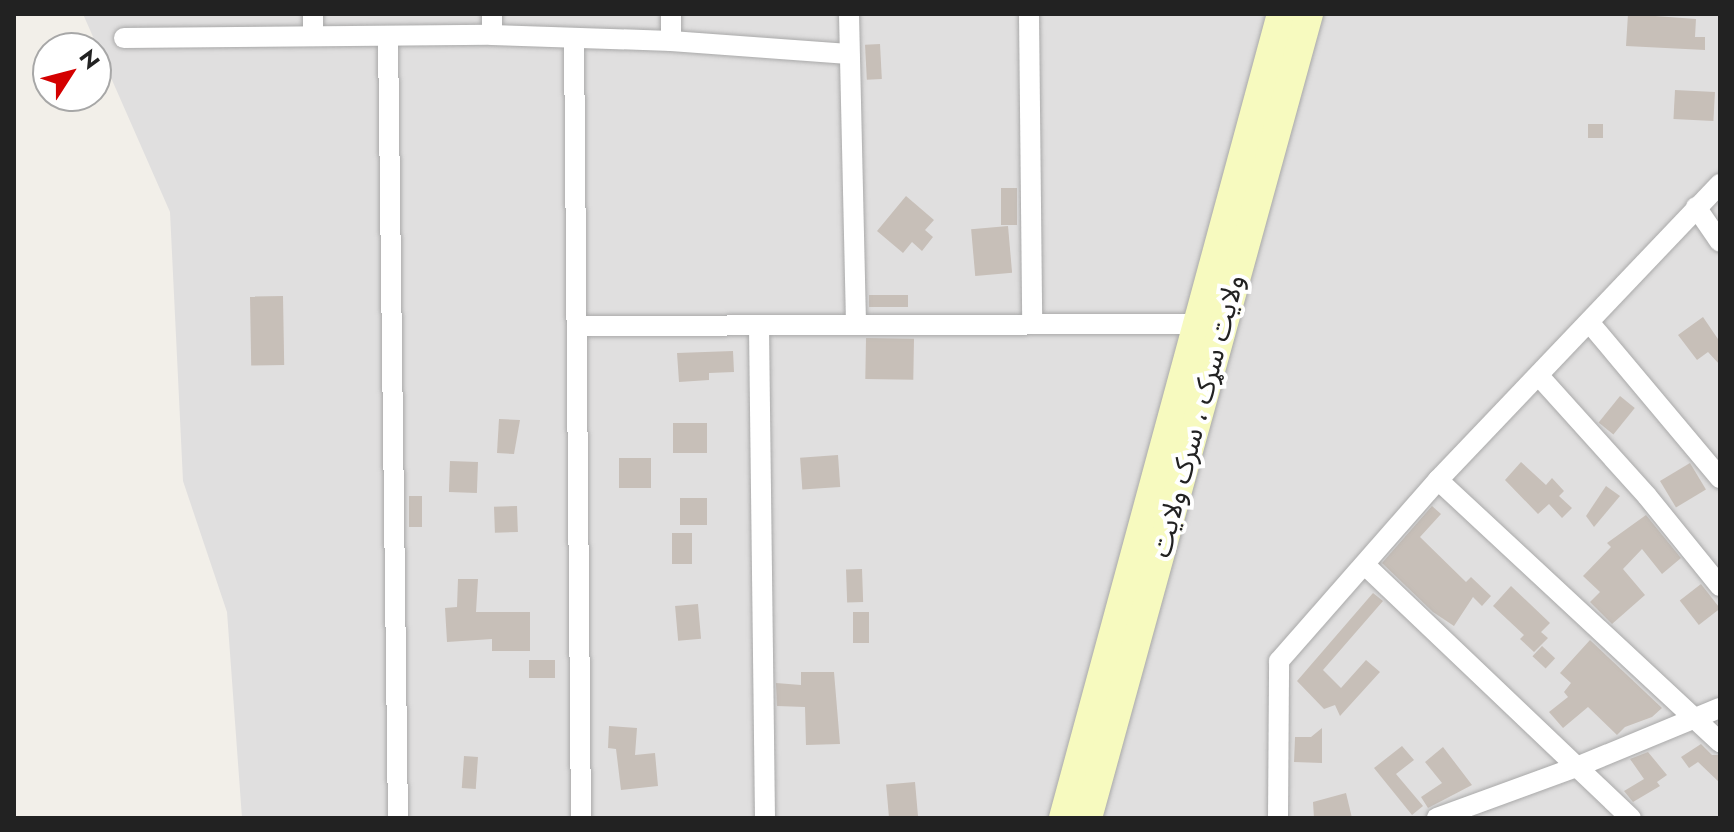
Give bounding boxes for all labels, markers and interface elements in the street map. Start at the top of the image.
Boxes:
north arrow [32,32,112,112]
text: N [72,43,108,76]
street label: ولایت سړک ، سرک ولایت [1144,271,1252,561]

